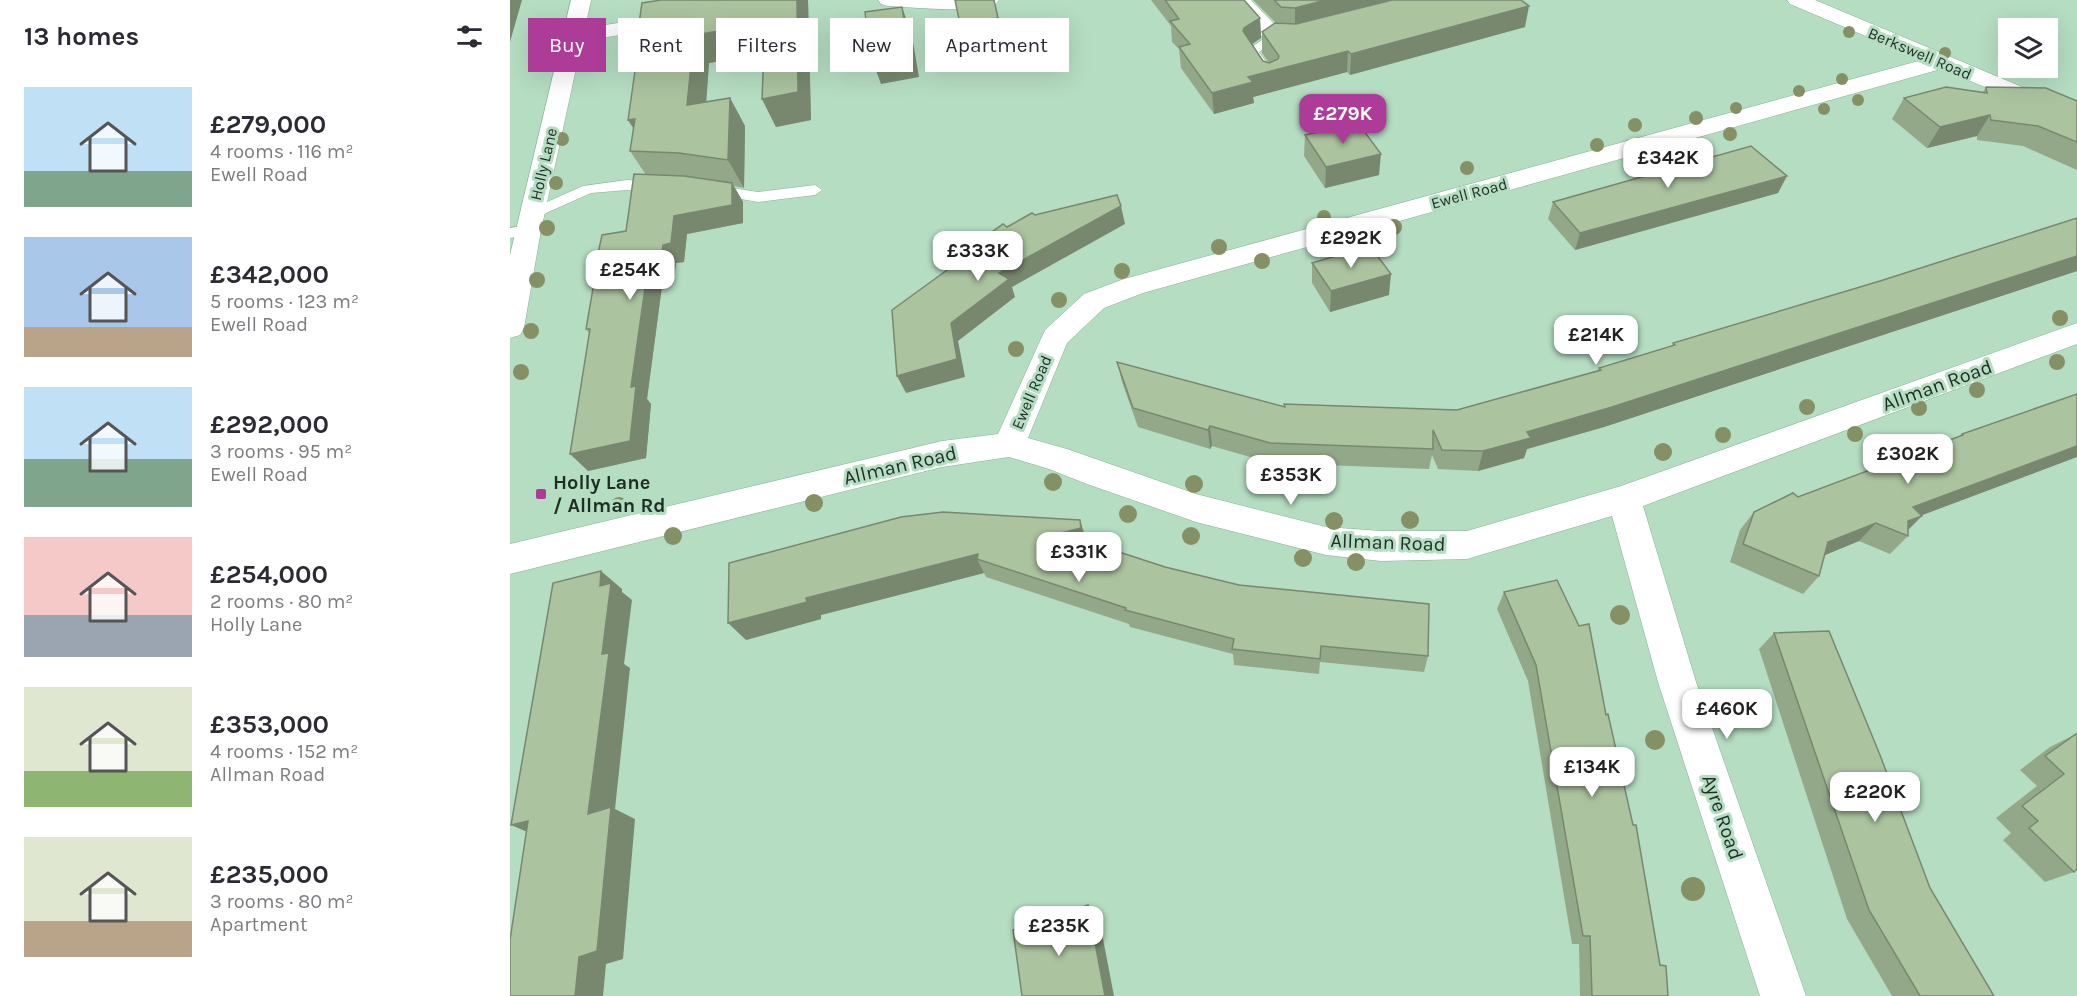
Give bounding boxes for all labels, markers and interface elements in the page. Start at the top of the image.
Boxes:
chip: Buy [528,18,606,72]
chip: Rent [618,18,704,72]
chip: Filters [716,18,818,72]
chip: New [830,18,913,72]
chip: Apartment [925,18,1069,72]
map controls [1998,18,2058,78]
button: layers [1998,18,2058,78]
icon: filters [453,20,486,53]
text: 13 homes [24,21,139,52]
street label: Berkswell Road [1865,23,1975,84]
pin: £279K [1301,94,1385,145]
text: £279K [1313,102,1373,125]
text: £279,000 [210,109,326,140]
icon: home [72,111,144,183]
street label: Holly Lane [526,126,561,202]
pin: £342K [1626,138,1710,189]
text: 4 rooms · 116 m² [210,140,353,163]
text: £342K [1637,146,1699,169]
text: Ewell Road [210,163,308,186]
street label: Ewell Road [1429,174,1509,213]
pin: £292K [1309,218,1393,269]
text: £292K [1320,226,1382,249]
pin: £333K [936,231,1020,282]
text: £333K [947,239,1009,262]
pin: £254K [588,250,672,301]
text: £254K [600,258,660,281]
text: £342,000 [210,259,329,290]
icon: home [72,261,144,333]
text: 5 rooms · 123 m² [210,290,359,313]
text: Ewell Road [210,313,308,336]
pin: £214K [1554,315,1638,366]
text: £214K [1568,323,1624,346]
street label: Ewell Road [1007,352,1056,432]
street label: Allman Road [1879,355,1995,416]
text: £292,000 [210,409,329,440]
icon: home [72,411,144,483]
pin: £302K [1866,434,1950,485]
text: 3 rooms · 95 m² [210,440,352,463]
street label: Allman Road [841,441,959,490]
text: £302K [1877,442,1939,465]
pin: £353K [1249,455,1333,506]
text: Ewell Road [210,463,308,486]
text: £353K [1260,463,1322,486]
place label: Holly Lane / Allman Rd [553,471,666,517]
marker: Holly Lane / Allman Rd [534,487,548,501]
street label: Allman Road [1330,529,1446,556]
pin: £331K [1037,532,1121,583]
text: £331K [1050,540,1108,563]
text: £254,000 [210,559,328,590]
icon: home [72,561,144,633]
text: 2 rooms · 80 m² [210,590,353,613]
text: Holly Lane [210,613,302,636]
pin: £460K [1685,689,1769,740]
text: £460K [1696,697,1758,720]
text: £353,000 [210,709,329,740]
icon: home [72,711,144,783]
text: 4 rooms · 152 m² [210,740,358,763]
pin: £134K [1550,747,1634,798]
text: £134K [1564,755,1620,778]
text: Allman Road [210,763,325,786]
street label: Ayre Road [1697,772,1748,863]
pin: £220K [1833,772,1917,823]
text: £220K [1844,780,1906,803]
text: £235,000 [210,859,329,890]
icon: home [72,861,144,933]
text: 3 rooms · 80 m² [210,890,354,913]
pin: £235K [1017,906,1101,957]
text: Apartment [210,913,308,936]
text: £235K [1028,914,1090,937]

